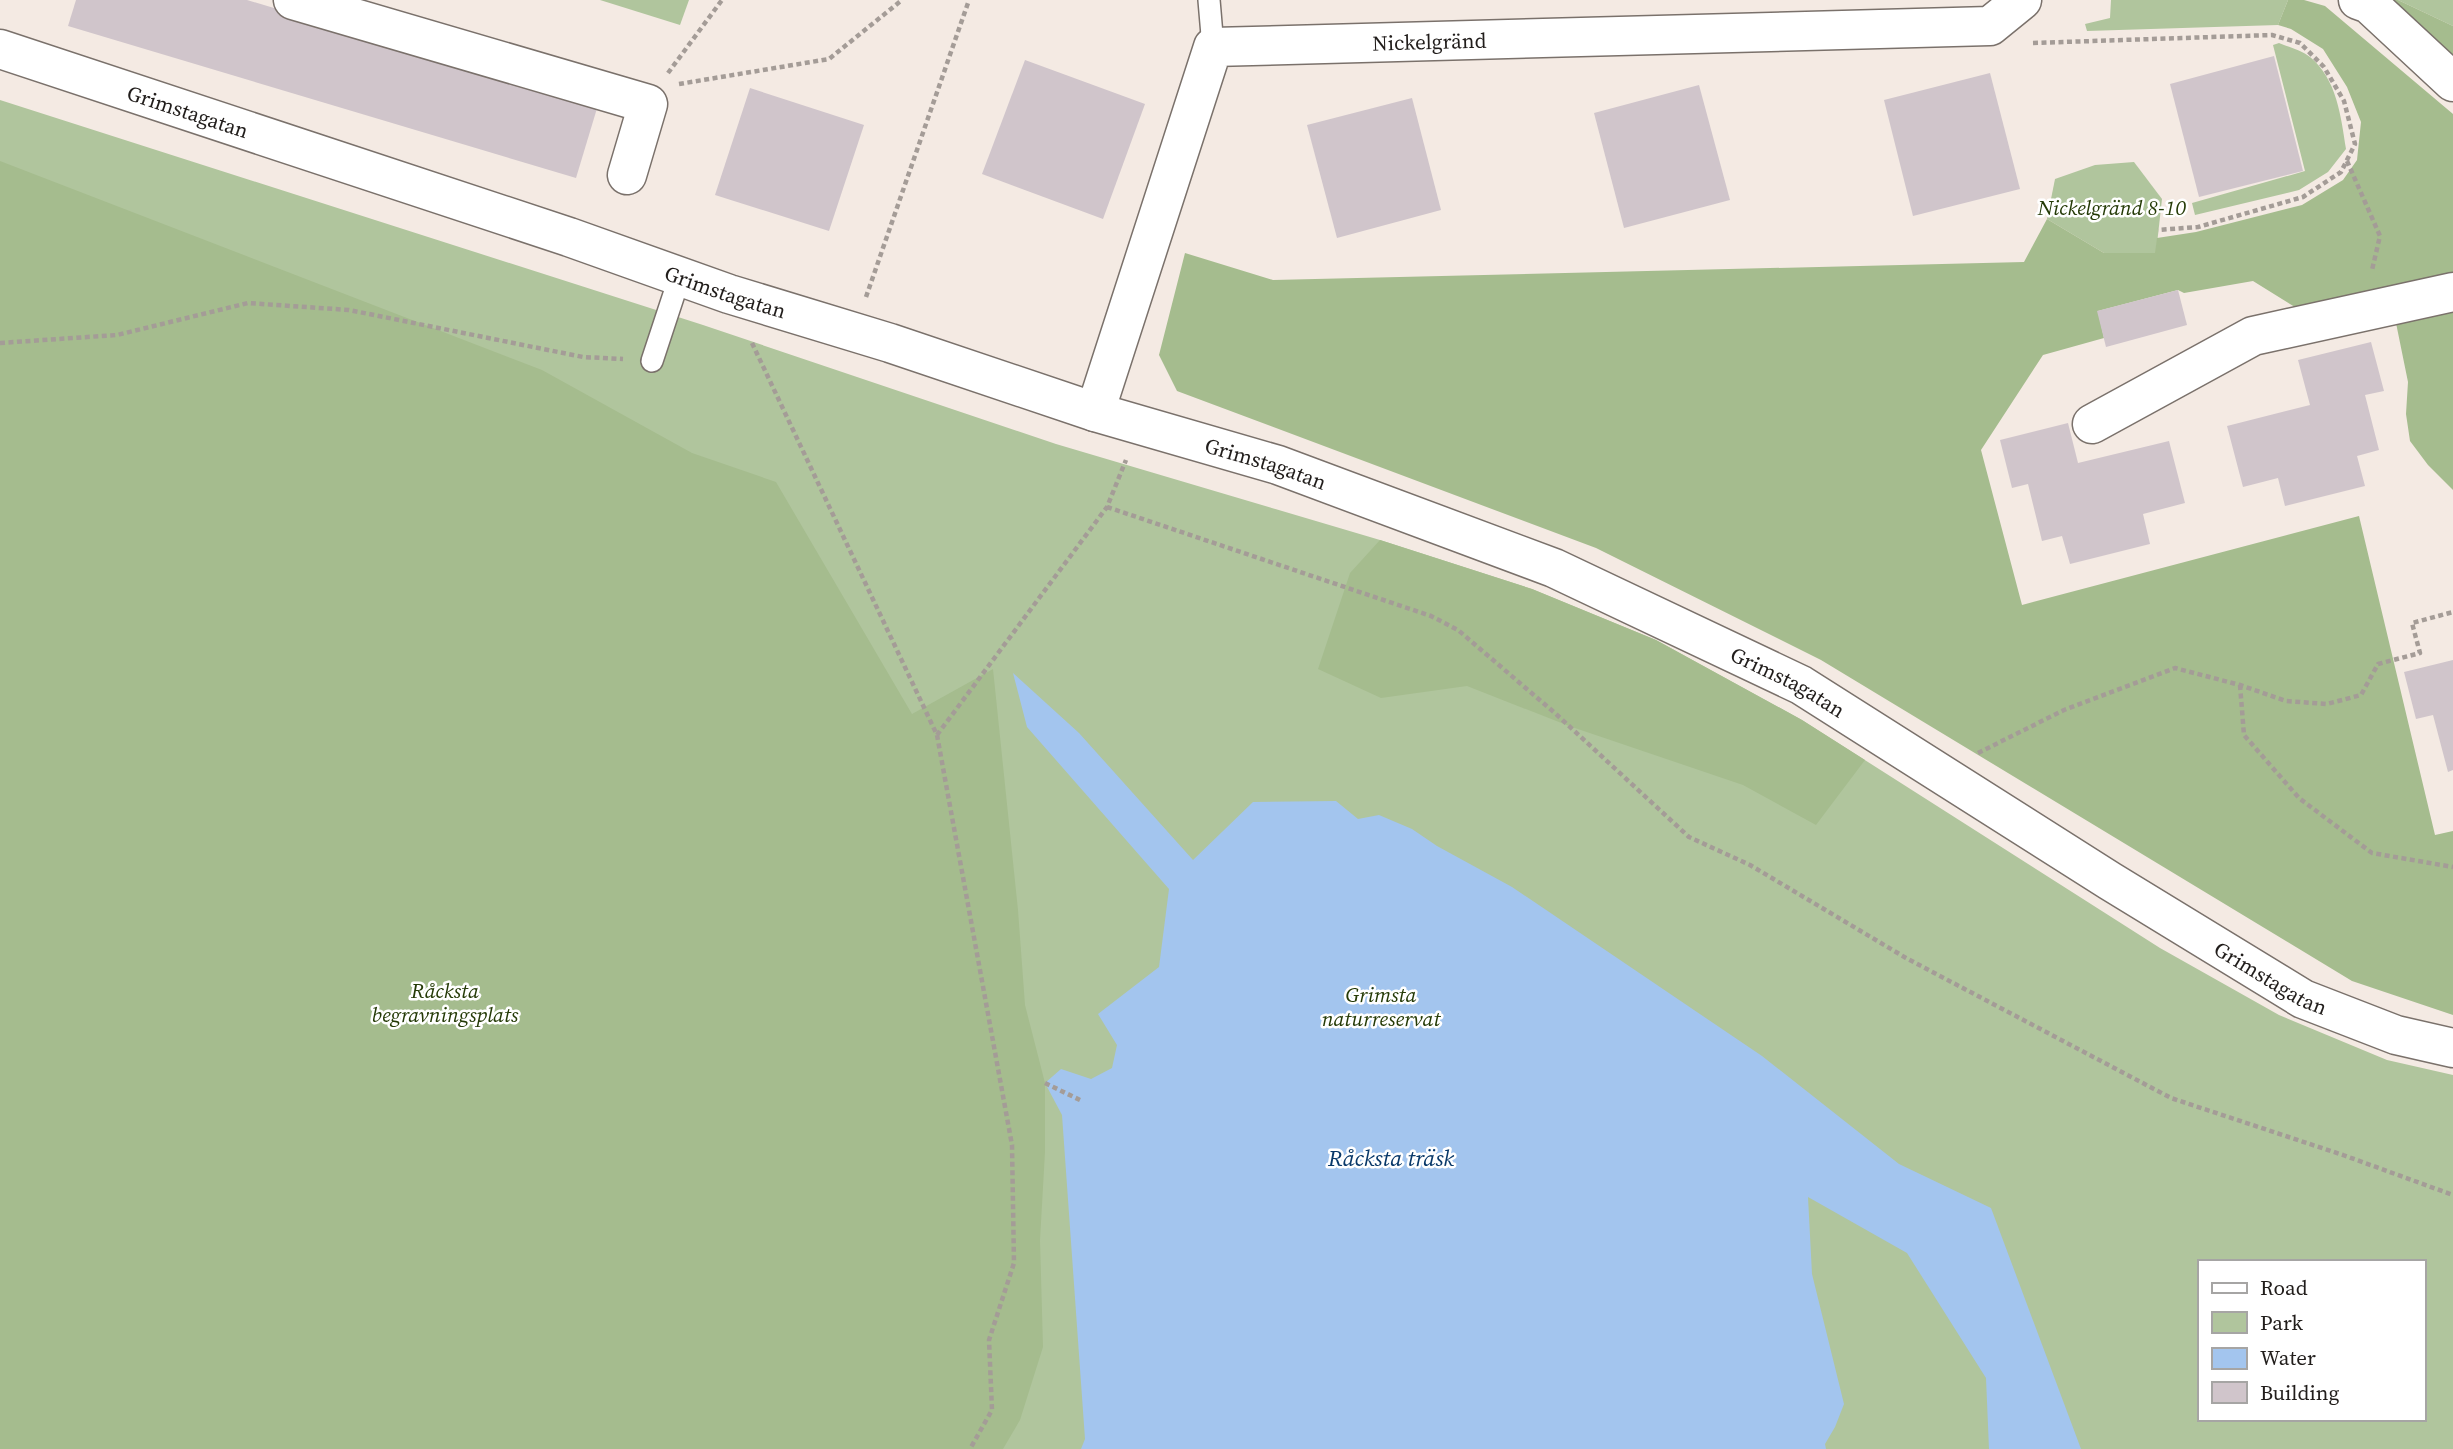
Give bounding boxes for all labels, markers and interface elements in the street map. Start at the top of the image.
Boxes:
street label: Nickelgränd [1372,25,1487,57]
street label: Grimstagatan [124,78,253,145]
park label: Nickelgränd 8-10 [2037,193,2187,222]
street label: Grimstagatan [661,258,790,325]
street label: Grimstagatan [1202,430,1331,496]
street label: Grimstagatan [1726,639,1851,724]
street label: Grimstagatan [2209,934,2332,1022]
park label: Råcksta begravningsplats [372,976,519,1029]
park label: Grimsta naturreservat [1322,980,1441,1033]
water label: Råcksta träsk [1327,1142,1454,1174]
legend [2198,1260,2425,1421]
text: Road [2260,1273,2308,1302]
text: Park [2260,1308,2304,1337]
text: Water [2260,1343,2316,1372]
text: Building [2260,1378,2339,1407]

